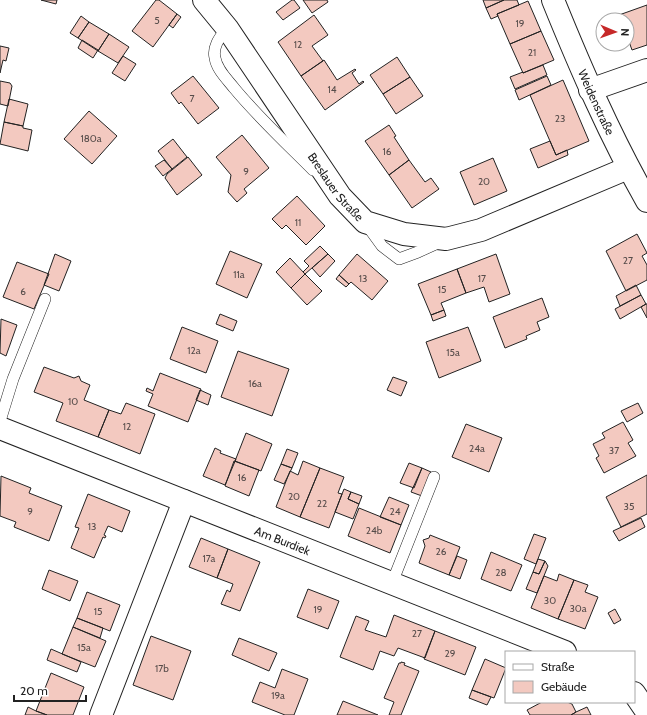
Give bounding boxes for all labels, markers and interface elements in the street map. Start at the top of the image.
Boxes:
north arrow [595,12,635,52]
house number: 5 [154,14,160,27]
house number: 19 [516,17,525,30]
text: N [618,28,632,36]
house number: 12 [294,38,302,51]
house number: 21 [528,46,536,59]
street label: Weidenstraße [575,67,618,137]
house number: 14 [327,83,337,96]
house number: 7 [189,92,195,105]
house number: 23 [555,112,565,125]
house number: 180a [80,132,102,145]
house number: 16 [383,145,392,158]
street label: Breslauer Straße [305,149,367,224]
house number: 9 [243,165,249,178]
house number: 20 [478,175,490,188]
house number: 11 [295,216,301,229]
house number: 27 [623,254,633,267]
house number: 11a [233,268,245,281]
house number: 13 [359,272,367,285]
house number: 17 [478,272,486,285]
house number: 15 [438,283,446,296]
house number: 6 [20,285,26,298]
house number: 12a [187,344,201,357]
house number: 15a [446,346,460,359]
house number: 16a [248,377,262,390]
house number: 10 [68,395,78,408]
house number: 12 [123,420,131,433]
house number: 24a [469,442,485,455]
house number: 37 [609,444,619,457]
house number: 16 [238,471,247,484]
house number: 20 [288,490,300,503]
house number: 22 [317,497,327,510]
house number: 35 [624,500,634,513]
house number: 9 [27,505,33,518]
house number: 24 [389,505,401,518]
house number: 13 [88,520,96,533]
street label: Am Burdiek [253,522,313,558]
house number: 24b [366,524,383,537]
house number: 26 [436,545,447,558]
house number: 17a [203,552,216,565]
house number: 28 [495,566,507,579]
house number: 30 [544,594,556,607]
house number: 30a [569,602,587,615]
house number: 19 [314,603,323,616]
house number: 15 [94,605,102,618]
house number: 27 [412,627,422,640]
house number: 15a [77,641,91,654]
house number: 29 [445,647,456,660]
legend [505,651,635,703]
text: Straße [541,659,574,674]
house number: 17b [155,662,169,675]
scale bar [14,677,86,703]
text: Gebäude [541,679,587,694]
text: 20 m [20,683,48,698]
house number: 19a [271,689,285,702]

